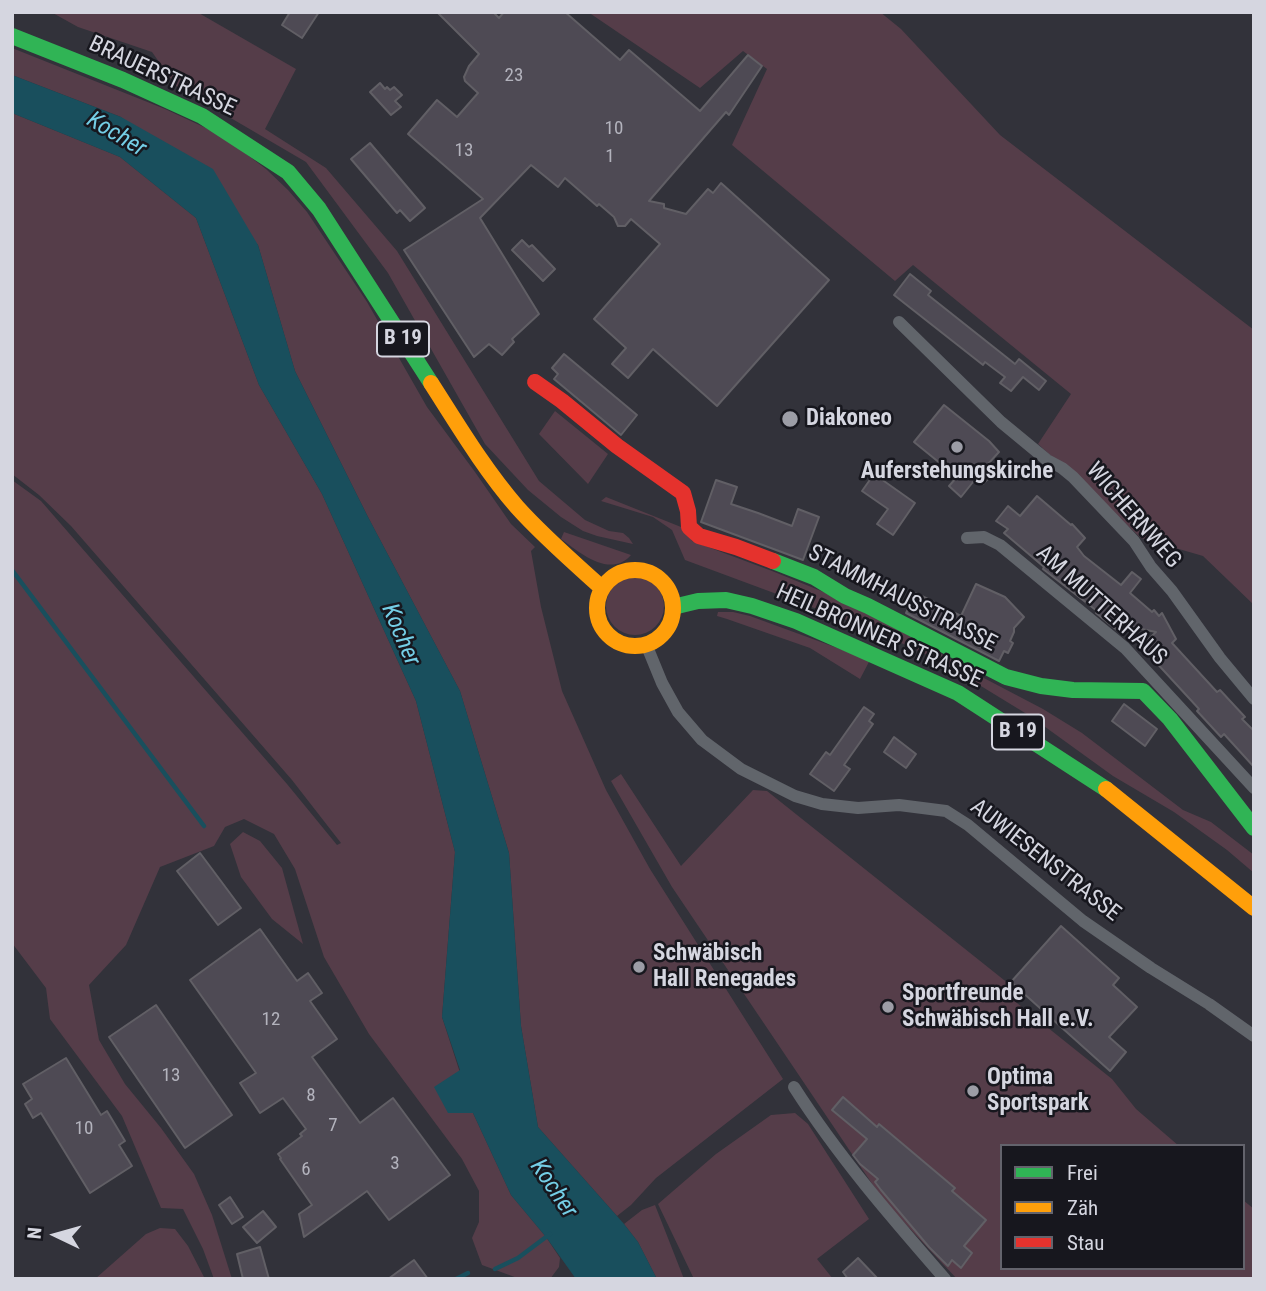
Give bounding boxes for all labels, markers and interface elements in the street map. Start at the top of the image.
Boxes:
street label: BRAUERSTRASSE [84,31,240,123]
house number: 23 [505,65,523,87]
water label: Kocher [81,106,151,164]
house number: 10 [605,118,623,140]
house number: 13 [455,140,473,162]
house number: 1 [605,146,615,168]
road number: B 19 [377,322,429,356]
place label: Diakoneo [806,405,892,433]
marker: Diakoneo [780,409,800,429]
marker: Auferstehungskirche [949,439,965,455]
place label: Auferstehungskirche [861,458,1053,486]
street label: WICHERNWEG [1080,458,1186,574]
street label: STAMMHAUSSTRASSE [803,539,1001,659]
street label: AM MUTTERHAUS [1030,540,1172,672]
street label: HEILBRONNER STRASSE [772,579,986,695]
water label: Kocher [374,600,426,670]
road number: B 19 [992,714,1044,750]
street label: AUWIESENSTRASSE [964,794,1126,928]
place label: Schwäbisch Hall Renegades [653,940,796,994]
marker: Schwäbisch Hall Renegades [631,959,647,975]
place label: Sportfreunde Schwäbisch Hall e.V. [902,980,1094,1034]
marker: Sportfreunde Schwäbisch Hall e.V. [880,999,896,1015]
house number: 12 [262,1009,280,1031]
place label: Optima Sportspark [987,1064,1089,1118]
house number: 13 [162,1065,180,1087]
marker: Optima Sportspark [965,1083,981,1099]
house number: 8 [306,1085,316,1107]
house number: 7 [328,1115,338,1137]
house number: 10 [75,1118,93,1140]
legend [1000,1144,1245,1270]
house number: 3 [390,1153,400,1175]
water label: Kocher [523,1154,583,1224]
house number: 6 [301,1159,311,1181]
text: Frei [1067,1161,1098,1185]
text: Zäh [1067,1196,1098,1220]
north arrow [21,1200,91,1270]
text: N [23,1226,47,1240]
text: Stau [1067,1231,1104,1255]

